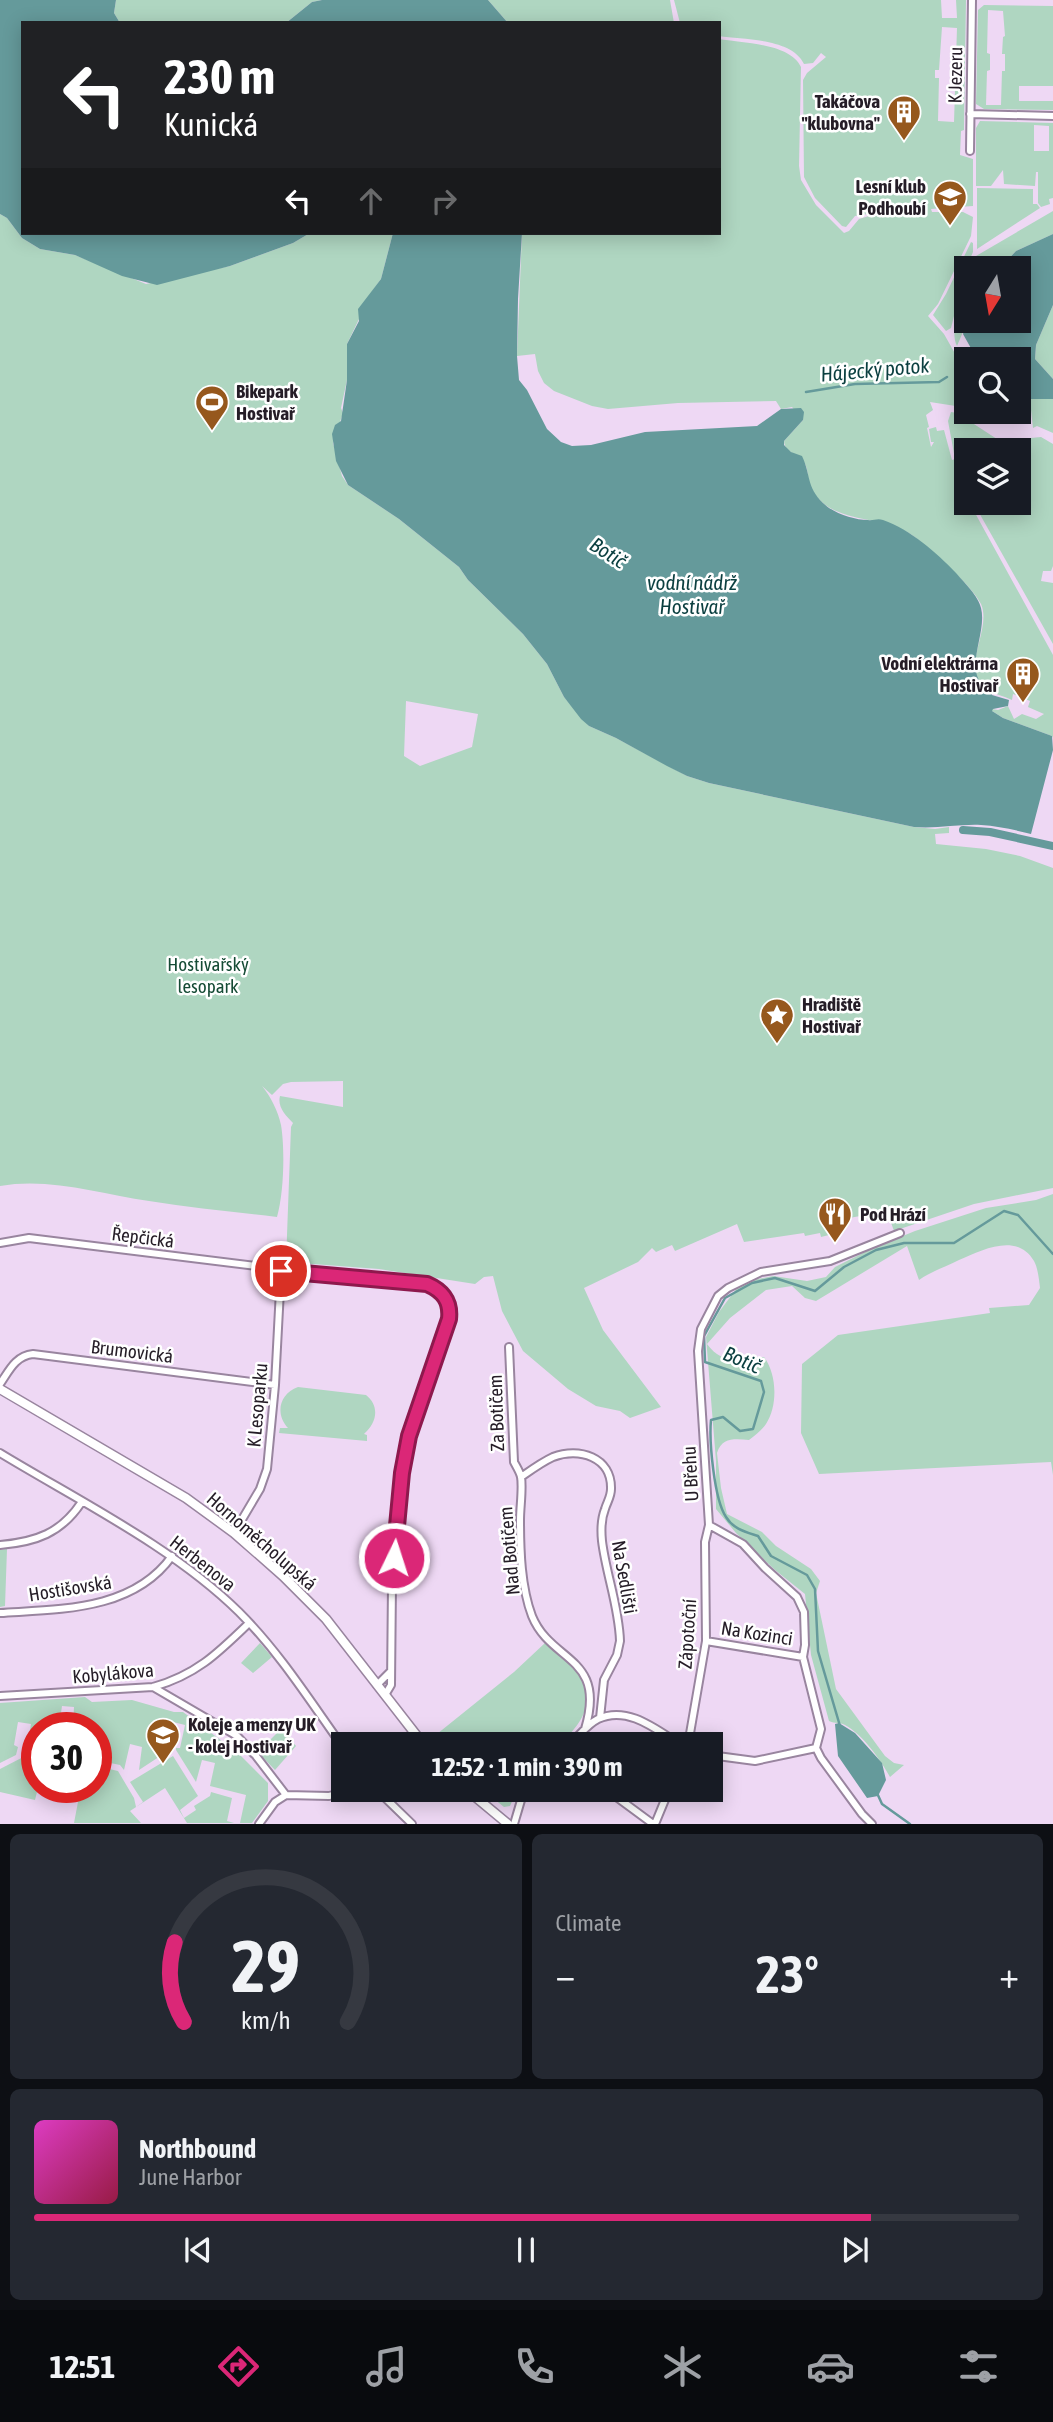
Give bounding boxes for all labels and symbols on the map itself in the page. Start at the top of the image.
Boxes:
street label: K Jezeru [944,46,966,104]
place label: Takáčova "klubovna" [801,90,880,134]
building icon: Takáčova "klubovna" [885,93,923,142]
place label: Lesní klub Podhoubí [856,175,927,219]
school or university icon: Lesní klub Podhoubí [931,178,969,227]
north arrow [954,256,1031,332]
water label: Hájecký potok [819,352,931,386]
place label: Bikepark Hostivař [236,380,298,424]
sports icon: Bikepark Hostivař [193,383,231,432]
water label: Botič [586,532,632,573]
water label: vodní nádrž Hostivař [647,570,737,618]
place label: Vodní elektrárna Hostivař [880,652,998,696]
building icon: Vodní elektrárna Hostivař [1004,655,1042,704]
park label: Hostivařský lesopark [167,953,249,997]
place label: Hradiště Hostivař [802,993,861,1037]
place icon: Hradiště Hostivař [758,996,796,1045]
restaurant icon: Pod Hrází [816,1195,854,1244]
place label: Pod Hrází [860,1203,927,1225]
street label: Řepčická [111,1222,175,1252]
pin [251,1241,311,1301]
street label: Brumovická [90,1335,174,1367]
water label: Botič [720,1341,766,1378]
street label: K Lesoparku [242,1362,272,1448]
street label: Za Botičem [484,1374,508,1452]
street label: U Břehu [678,1446,702,1502]
street label: Hornoměcholupská [203,1487,321,1595]
street label: Nad Botičem [494,1506,524,1596]
position arrow [357,1521,431,1595]
street label: Herbenova [166,1531,240,1595]
street label: Na Sedlišti [608,1539,642,1615]
street label: Hostišovská [27,1571,113,1605]
street label: Zápotoční [674,1598,700,1670]
street label: Na Kozinci [720,1616,794,1650]
street label: Kobylákova [71,1658,155,1688]
speed limit sign: 30 [21,1712,112,1803]
place label: Koleje a menzy UK - kolej Hostivař [188,1713,316,1757]
school or university icon: Koleje a menzy UK - kolej Hostivař [144,1716,182,1765]

